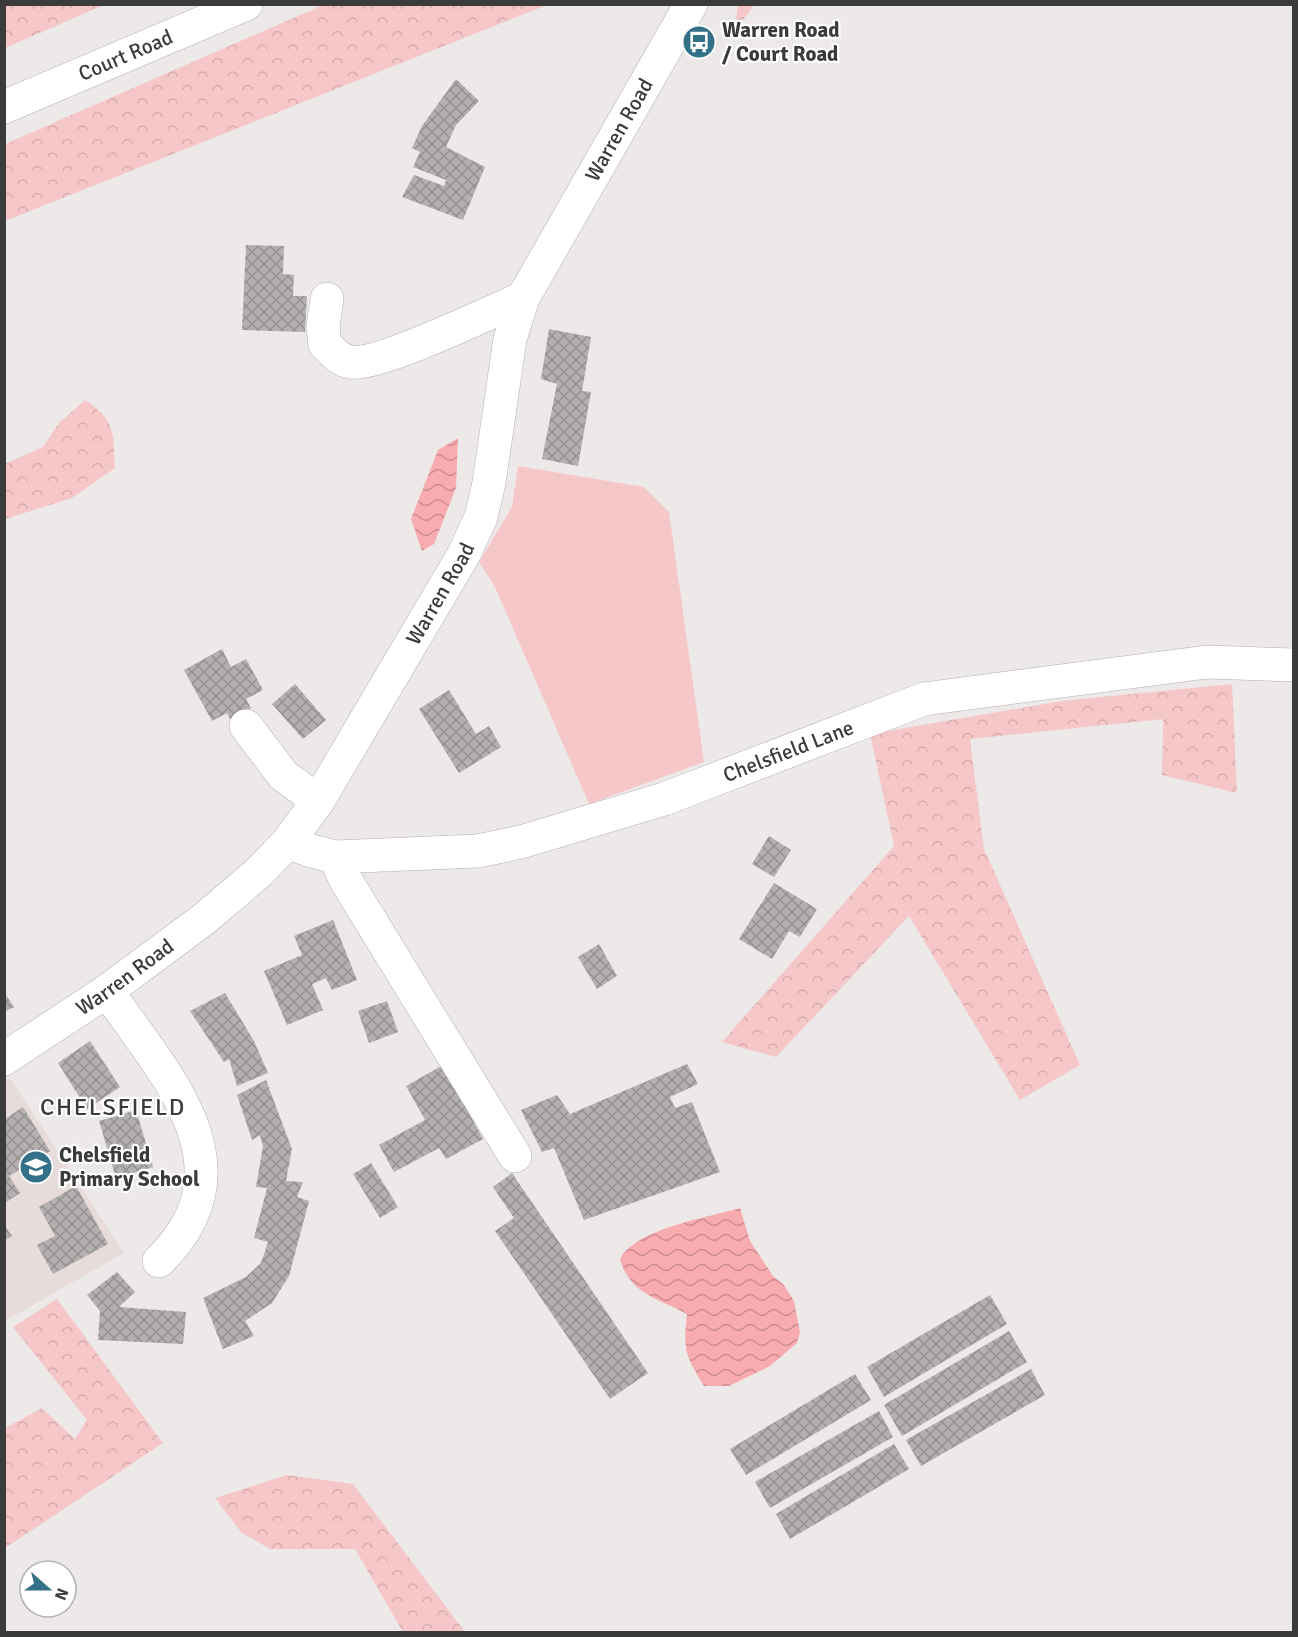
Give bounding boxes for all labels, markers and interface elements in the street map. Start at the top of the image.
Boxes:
place label: Warren Road / Court Road [722,17,840,67]
street label: Court Road [74,24,177,87]
bus stop icon: Warren Road / Court Road [681,24,717,60]
street label: Warren Road [579,74,659,186]
street label: Warren Road [400,538,480,649]
street label: Chelsfield Lane [719,714,857,788]
street label: Warren Road [71,933,179,1021]
district label: CHELSFIELD [40,1092,186,1122]
place label: Chelsfield Primary School [59,1142,200,1192]
school or university icon: Chelsfield Primary School [18,1149,54,1185]
north arrow [18,1559,78,1619]
text: N [50,1585,72,1603]

